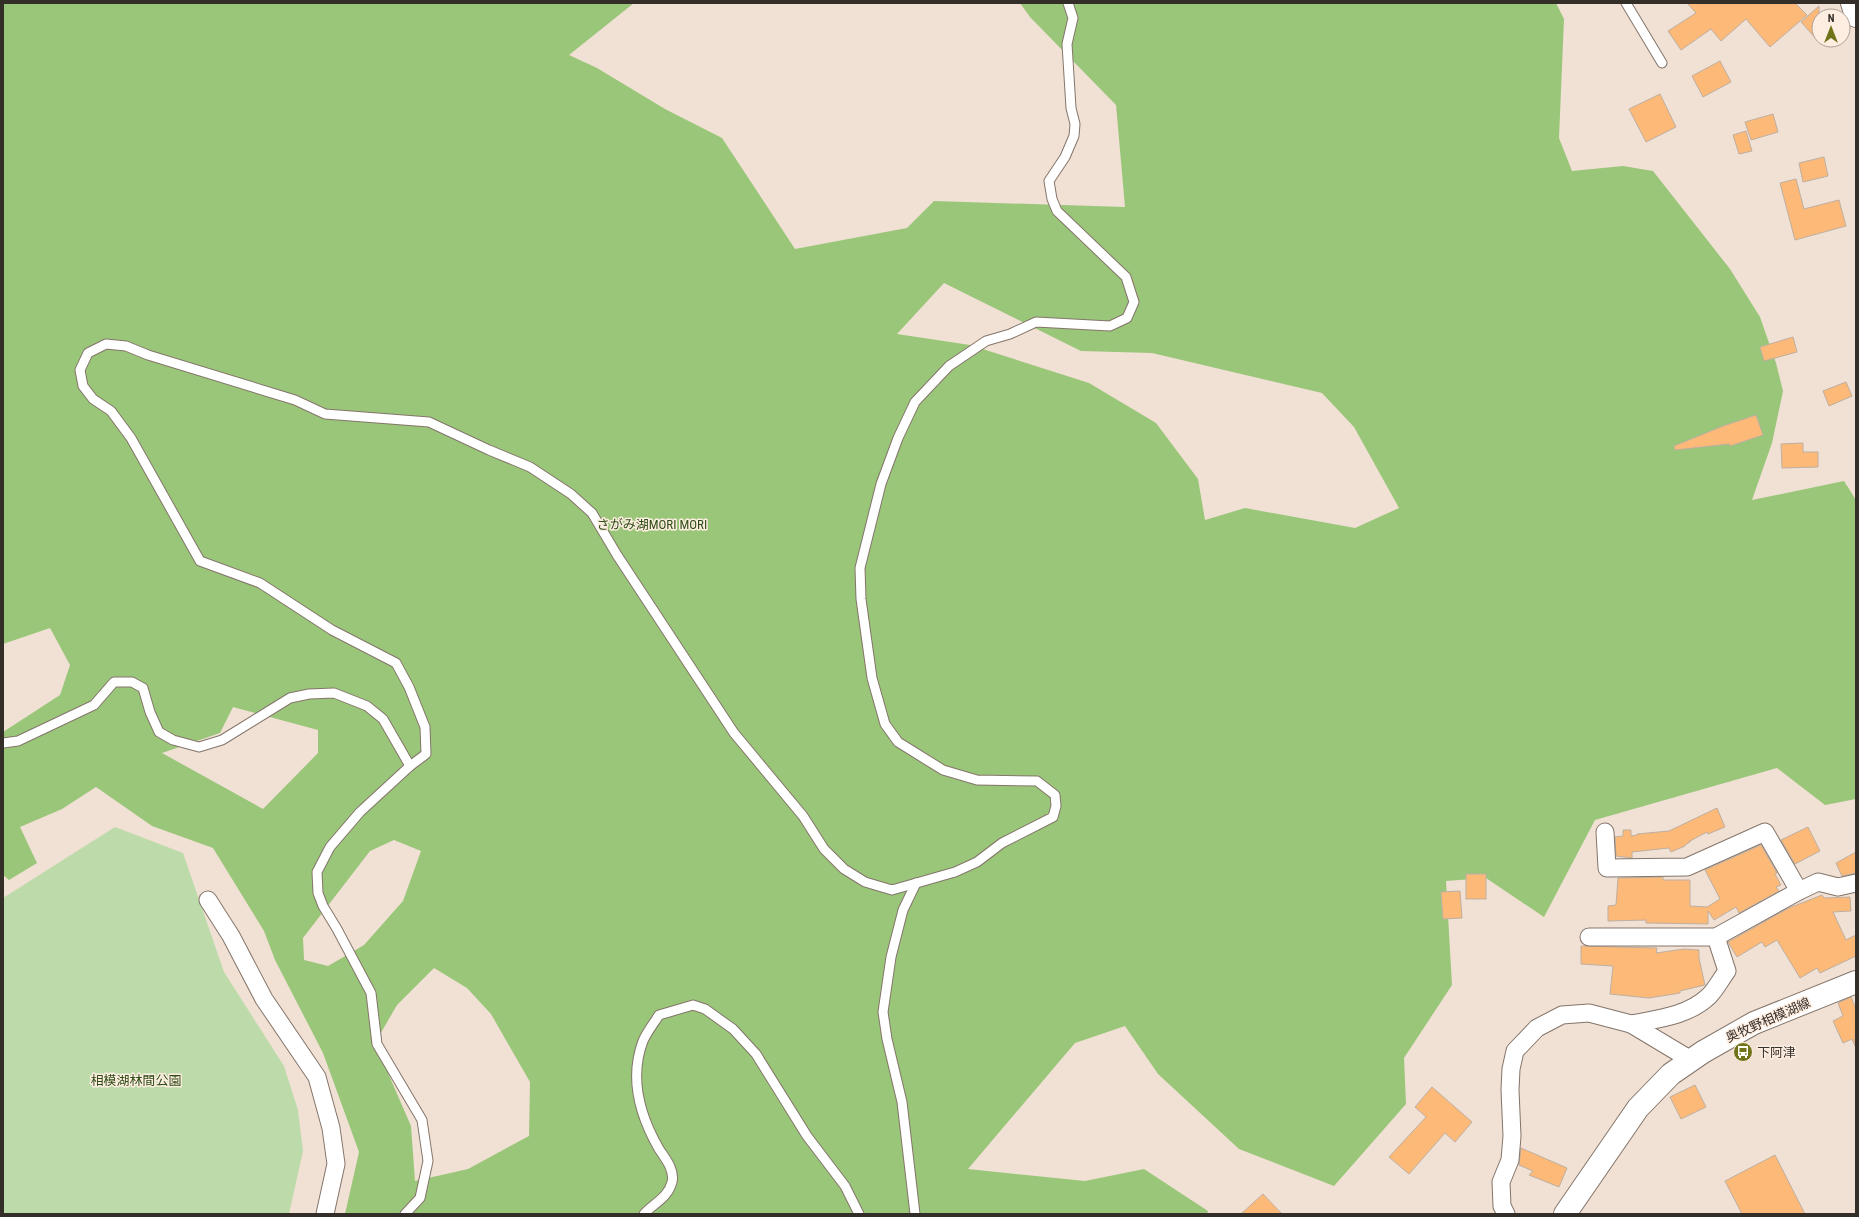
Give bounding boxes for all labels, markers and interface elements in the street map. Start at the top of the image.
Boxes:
north arrow [1811,8,1851,48]
text: N [1828,12,1835,25]
park label: さがみ湖MORI MORI [597,517,707,532]
street label: 奥牧野相模湖線 [1723,995,1813,1045]
bus stop icon: 下阿津 [1732,1041,1754,1063]
place label: 下阿津 [1757,1045,1796,1060]
park label: 相模湖林間公園 [90,1073,182,1088]

